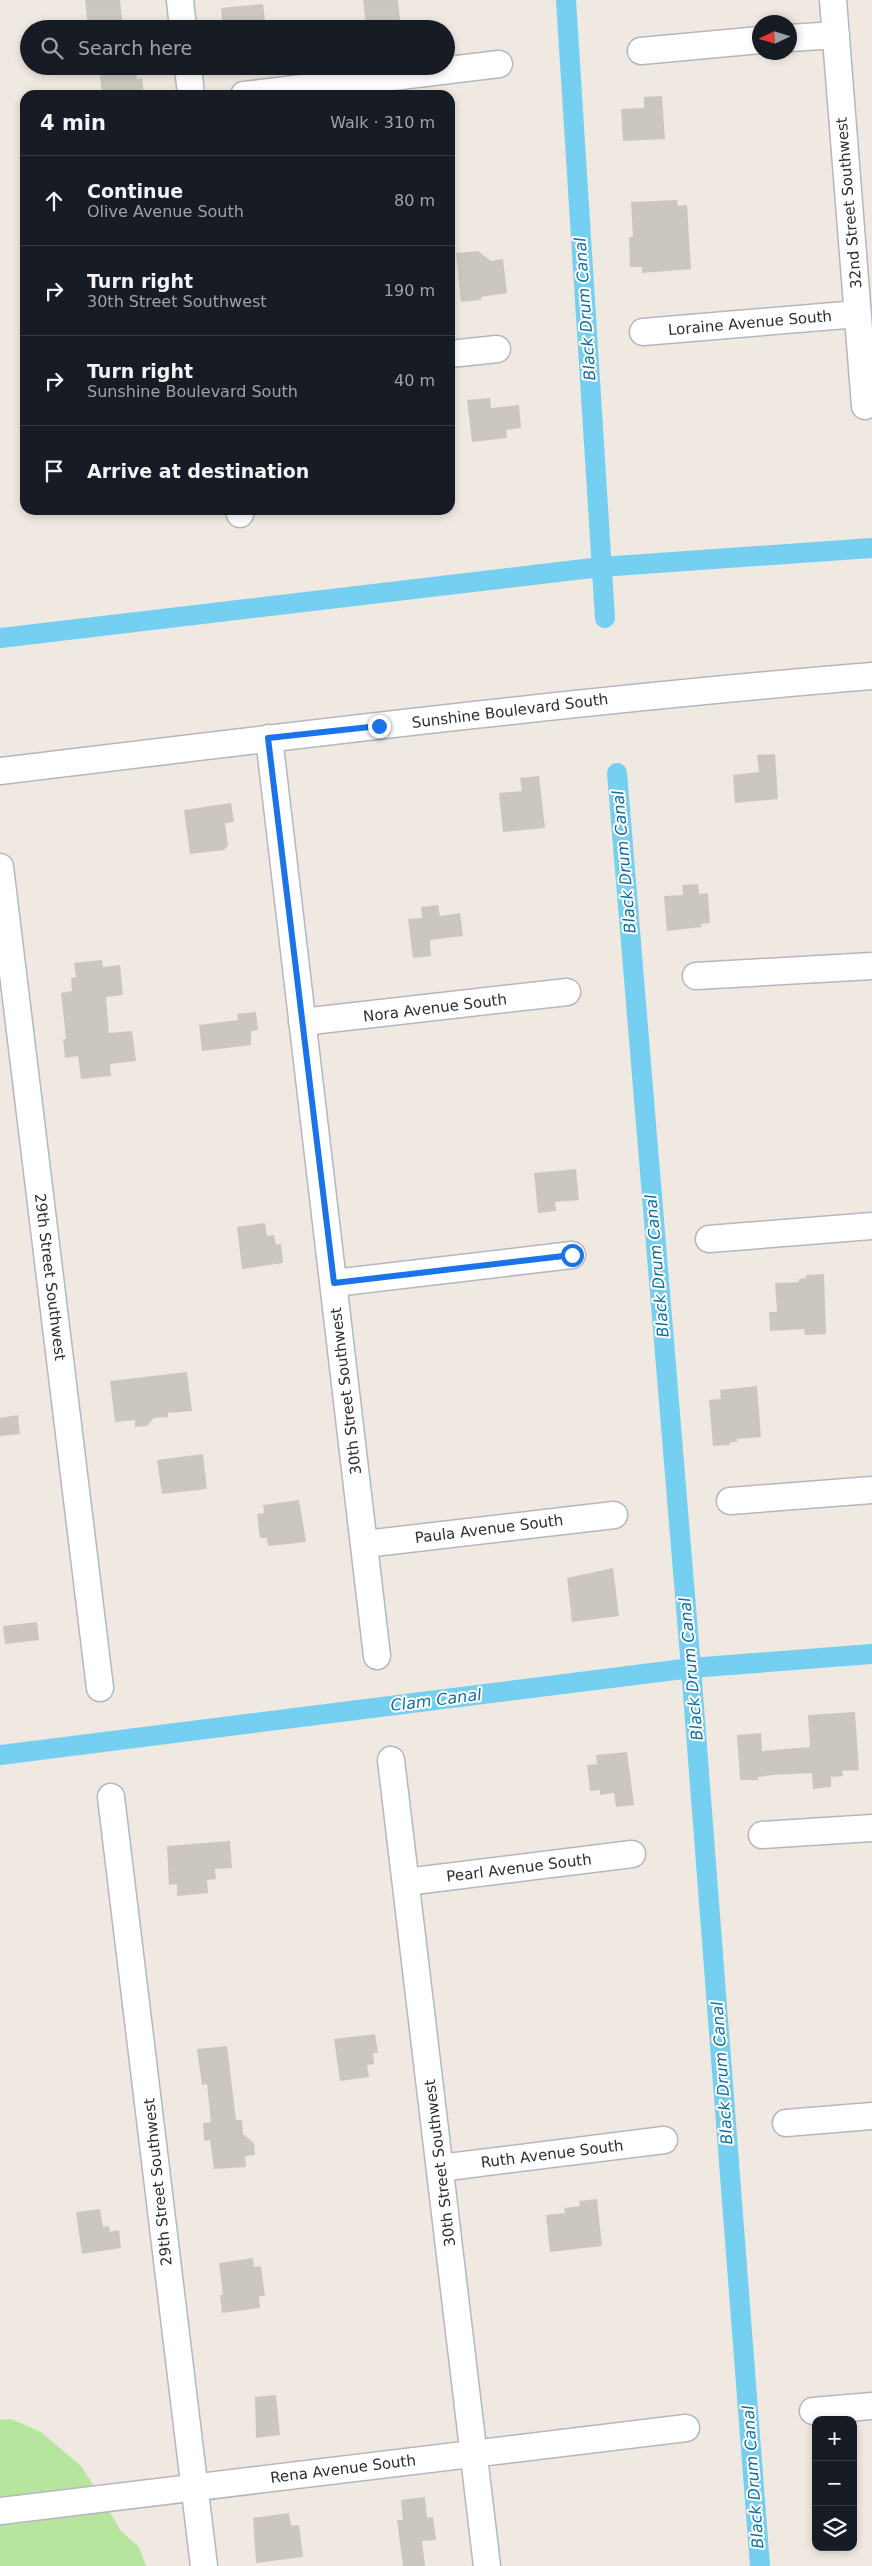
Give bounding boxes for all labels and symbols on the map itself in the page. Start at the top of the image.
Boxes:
north arrow [752,15,797,60]
street label: 32nd Street Southwest [833,116,865,289]
water label: Black Drum Canal [570,236,599,381]
street label: Loraine Avenue South [667,307,833,339]
street label: Sunshine Boulevard South [411,690,609,732]
route end [368,715,391,738]
water label: Black Drum Canal [608,789,640,934]
street label: Nora Avenue South [362,990,508,1026]
street label: 29th Street Southwest [31,1192,69,1362]
water label: Black Drum Canal [641,1193,673,1338]
route start [561,1244,584,1267]
street label: 30th Street Southwest [327,1306,365,1476]
street label: Paula Avenue South [414,1511,564,1547]
water label: Black Drum Canal [675,1596,707,1741]
water label: Clam Canal [389,1685,483,1715]
street label: Pearl Avenue South [445,1850,593,1886]
water label: Black Drum Canal [707,2000,736,2145]
street label: 30th Street Southwest [421,2078,459,2248]
street label: 29th Street Southwest [140,2097,176,2267]
street label: Ruth Avenue South [480,2136,624,2172]
water label: Black Drum Canal [738,2404,767,2549]
street label: Rena Avenue South [269,2451,417,2487]

